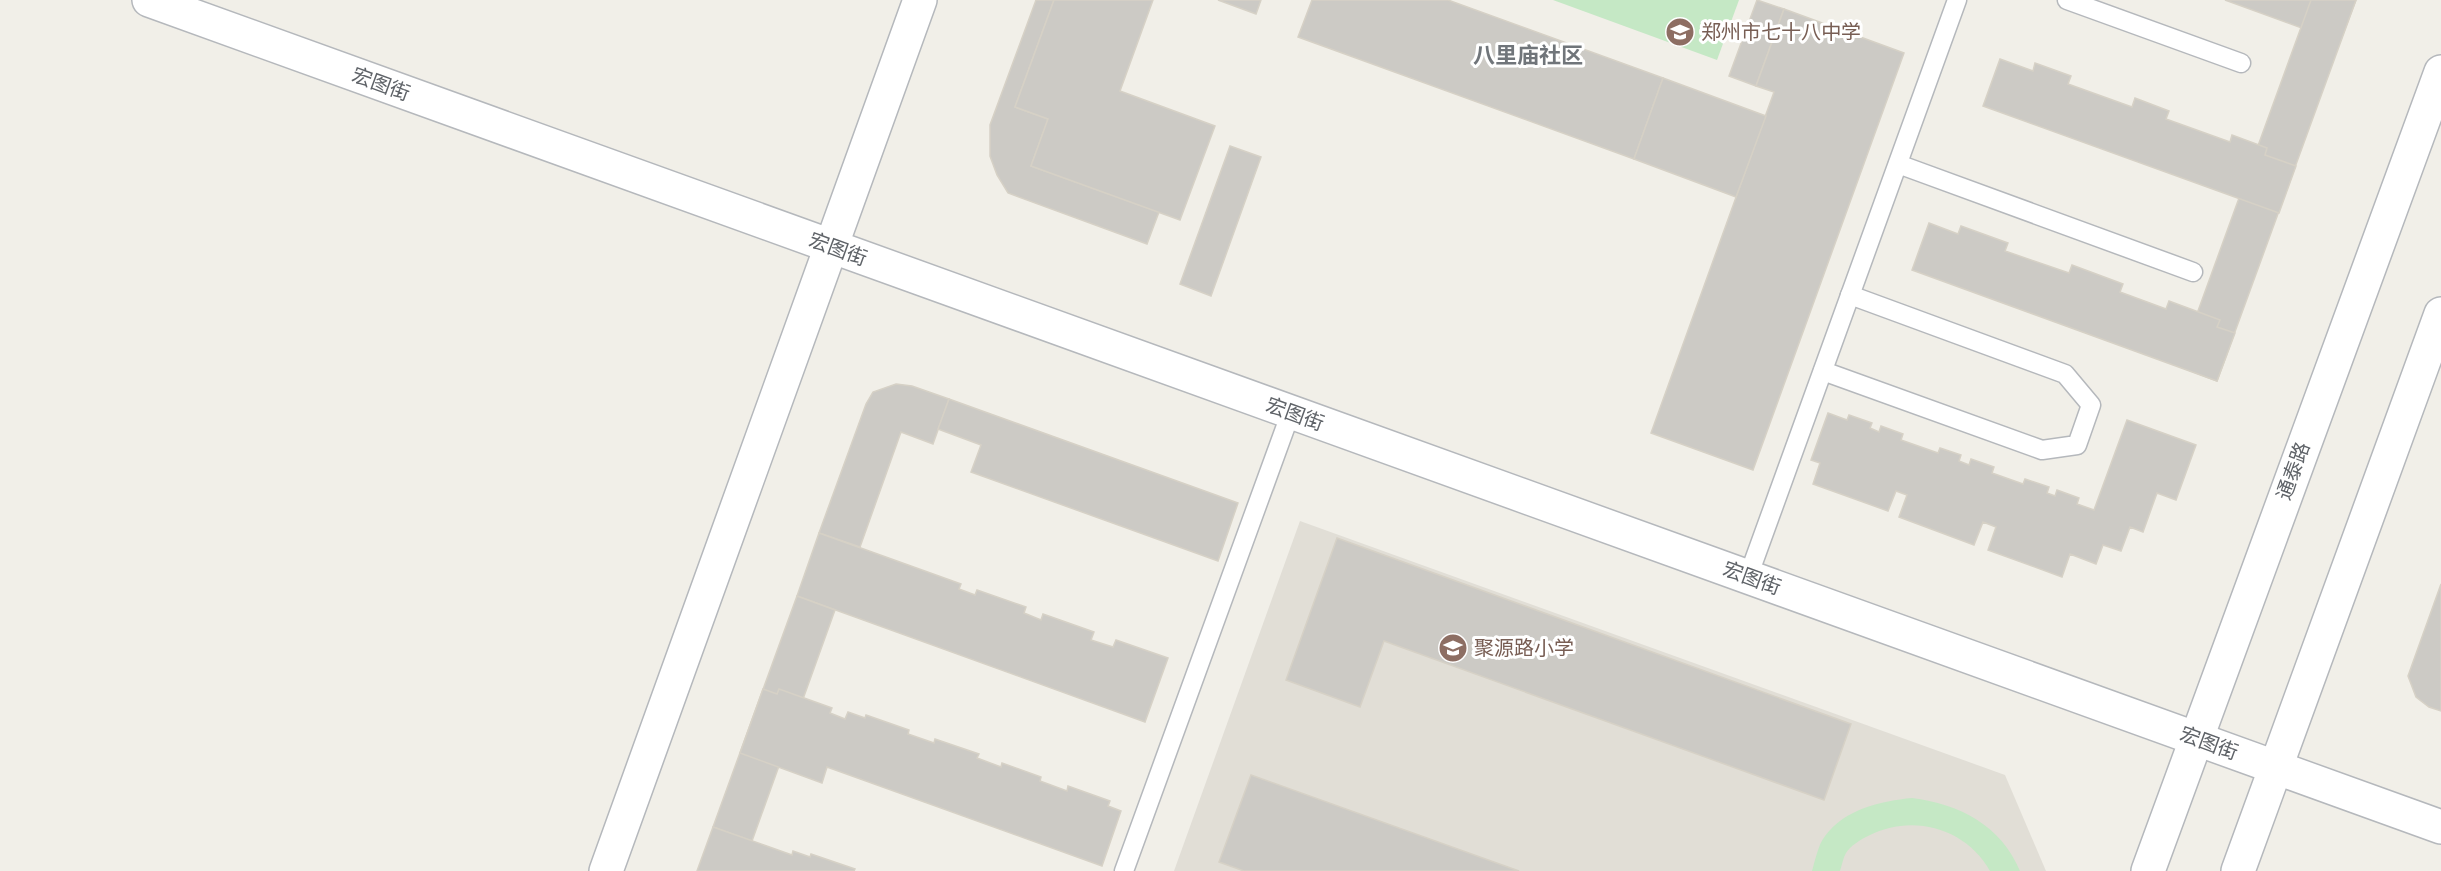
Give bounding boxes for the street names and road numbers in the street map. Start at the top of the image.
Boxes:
street label: 宏图街 [348,61,414,107]
street label: 宏图街 [805,226,871,272]
street label: 宏图街 [1262,391,1328,437]
street label: 通泰路 [2270,438,2316,504]
street label: 宏图街 [1719,555,1785,601]
street label: 宏图街 [2176,720,2242,766]

